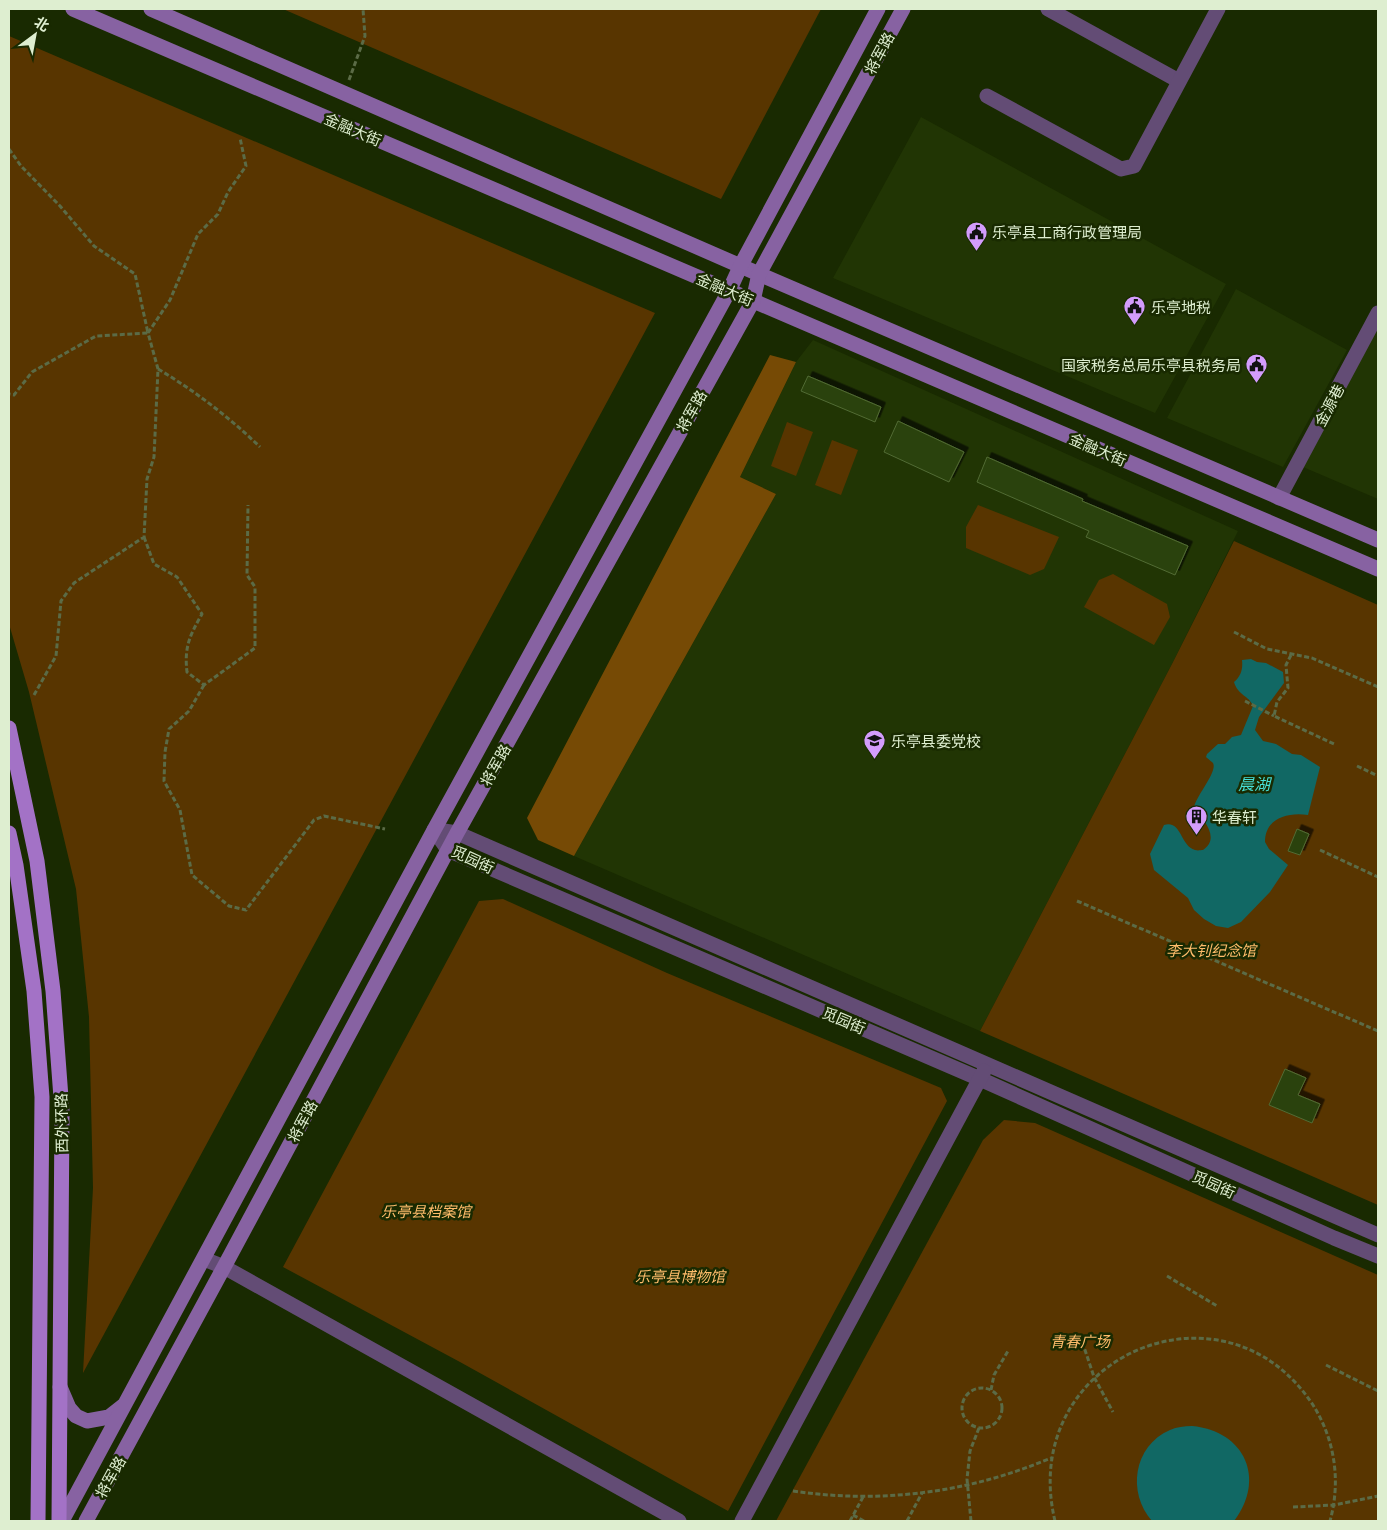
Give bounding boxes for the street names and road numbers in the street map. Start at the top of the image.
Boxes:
street label: 将军路 [860,28,898,78]
street label: 金融大街 [321,108,385,150]
street label: 金融大街 [693,268,757,310]
street label: 金源巷 [1310,380,1348,430]
street label: 将军路 [671,386,711,436]
street label: 金融大街 [1066,428,1130,470]
street label: 将军路 [475,740,515,790]
street label: 觅园街 [448,840,498,878]
street label: 觅园街 [819,1002,869,1038]
street label: 西外环路 [50,1093,72,1153]
street label: 将军路 [283,1096,321,1146]
street label: 觅园街 [1189,1166,1239,1202]
street label: 将军路 [90,1452,130,1502]

